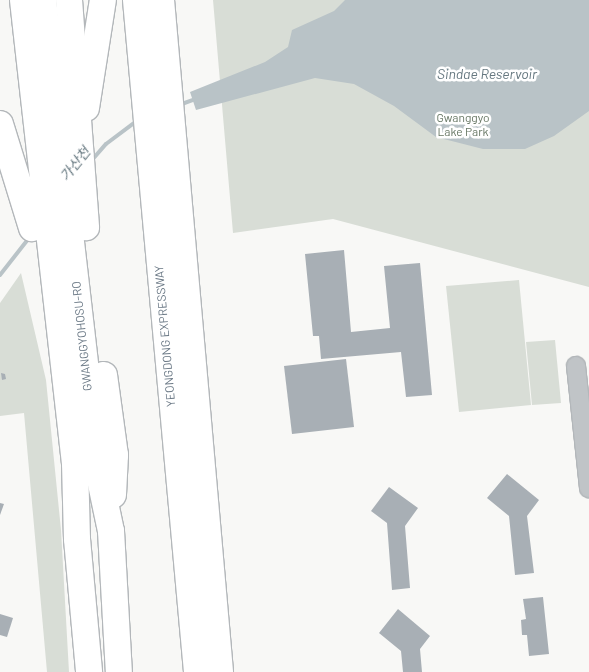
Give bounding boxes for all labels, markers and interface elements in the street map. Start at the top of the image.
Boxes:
water label: Sindae Reservoir [437,66,537,82]
park label: Gwanggyo Lake Park [436,111,490,139]
water label: 가산천 [56,144,94,184]
street label: YEONGDONG EXPRESSWAY [152,265,178,407]
street label: GWANGGYOHOSU-RO [69,280,95,392]

